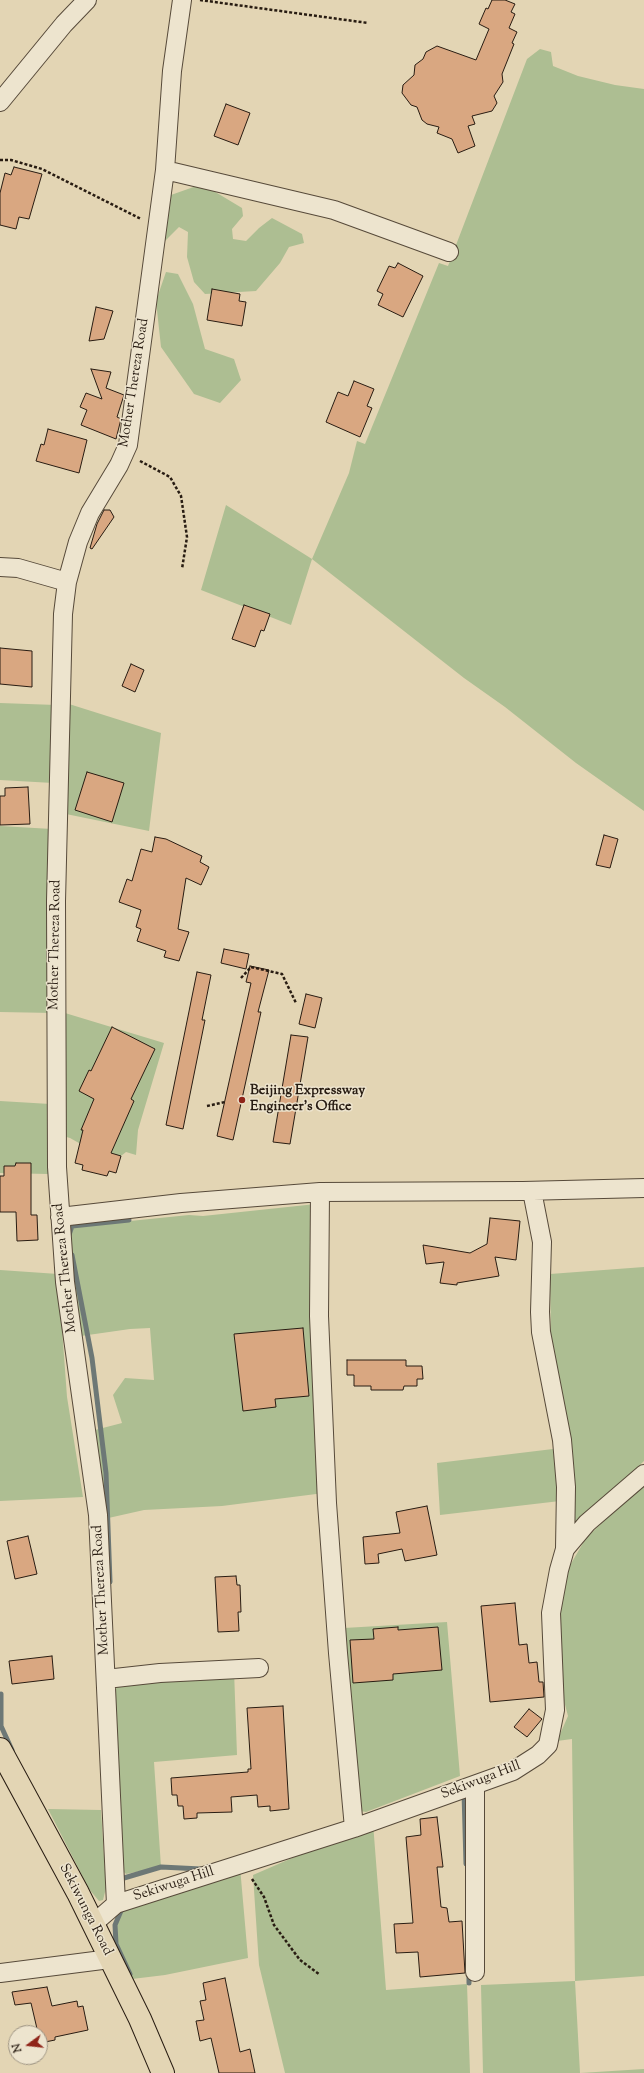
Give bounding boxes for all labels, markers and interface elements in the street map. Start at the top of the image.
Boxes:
street label: Mother Thereza Road [117,317,153,449]
street label: Mother Thereza Road [46,880,66,1010]
place label: Beijing Expressway Engineer's Office [250,1084,365,1116]
marker: Beijing Expressway Engineer's Office [237,1095,247,1105]
street label: Mother Thereza Road [51,1202,81,1334]
street label: Mother Thereza Road [90,1525,114,1655]
street label: Sekiwuga Hill [439,1758,523,1804]
street label: Sekiwunga Road [55,1861,115,1959]
street label: Sekiwuga Hill [131,1864,217,1906]
north arrow [8,2025,48,2065]
text: N [9,2042,26,2054]

